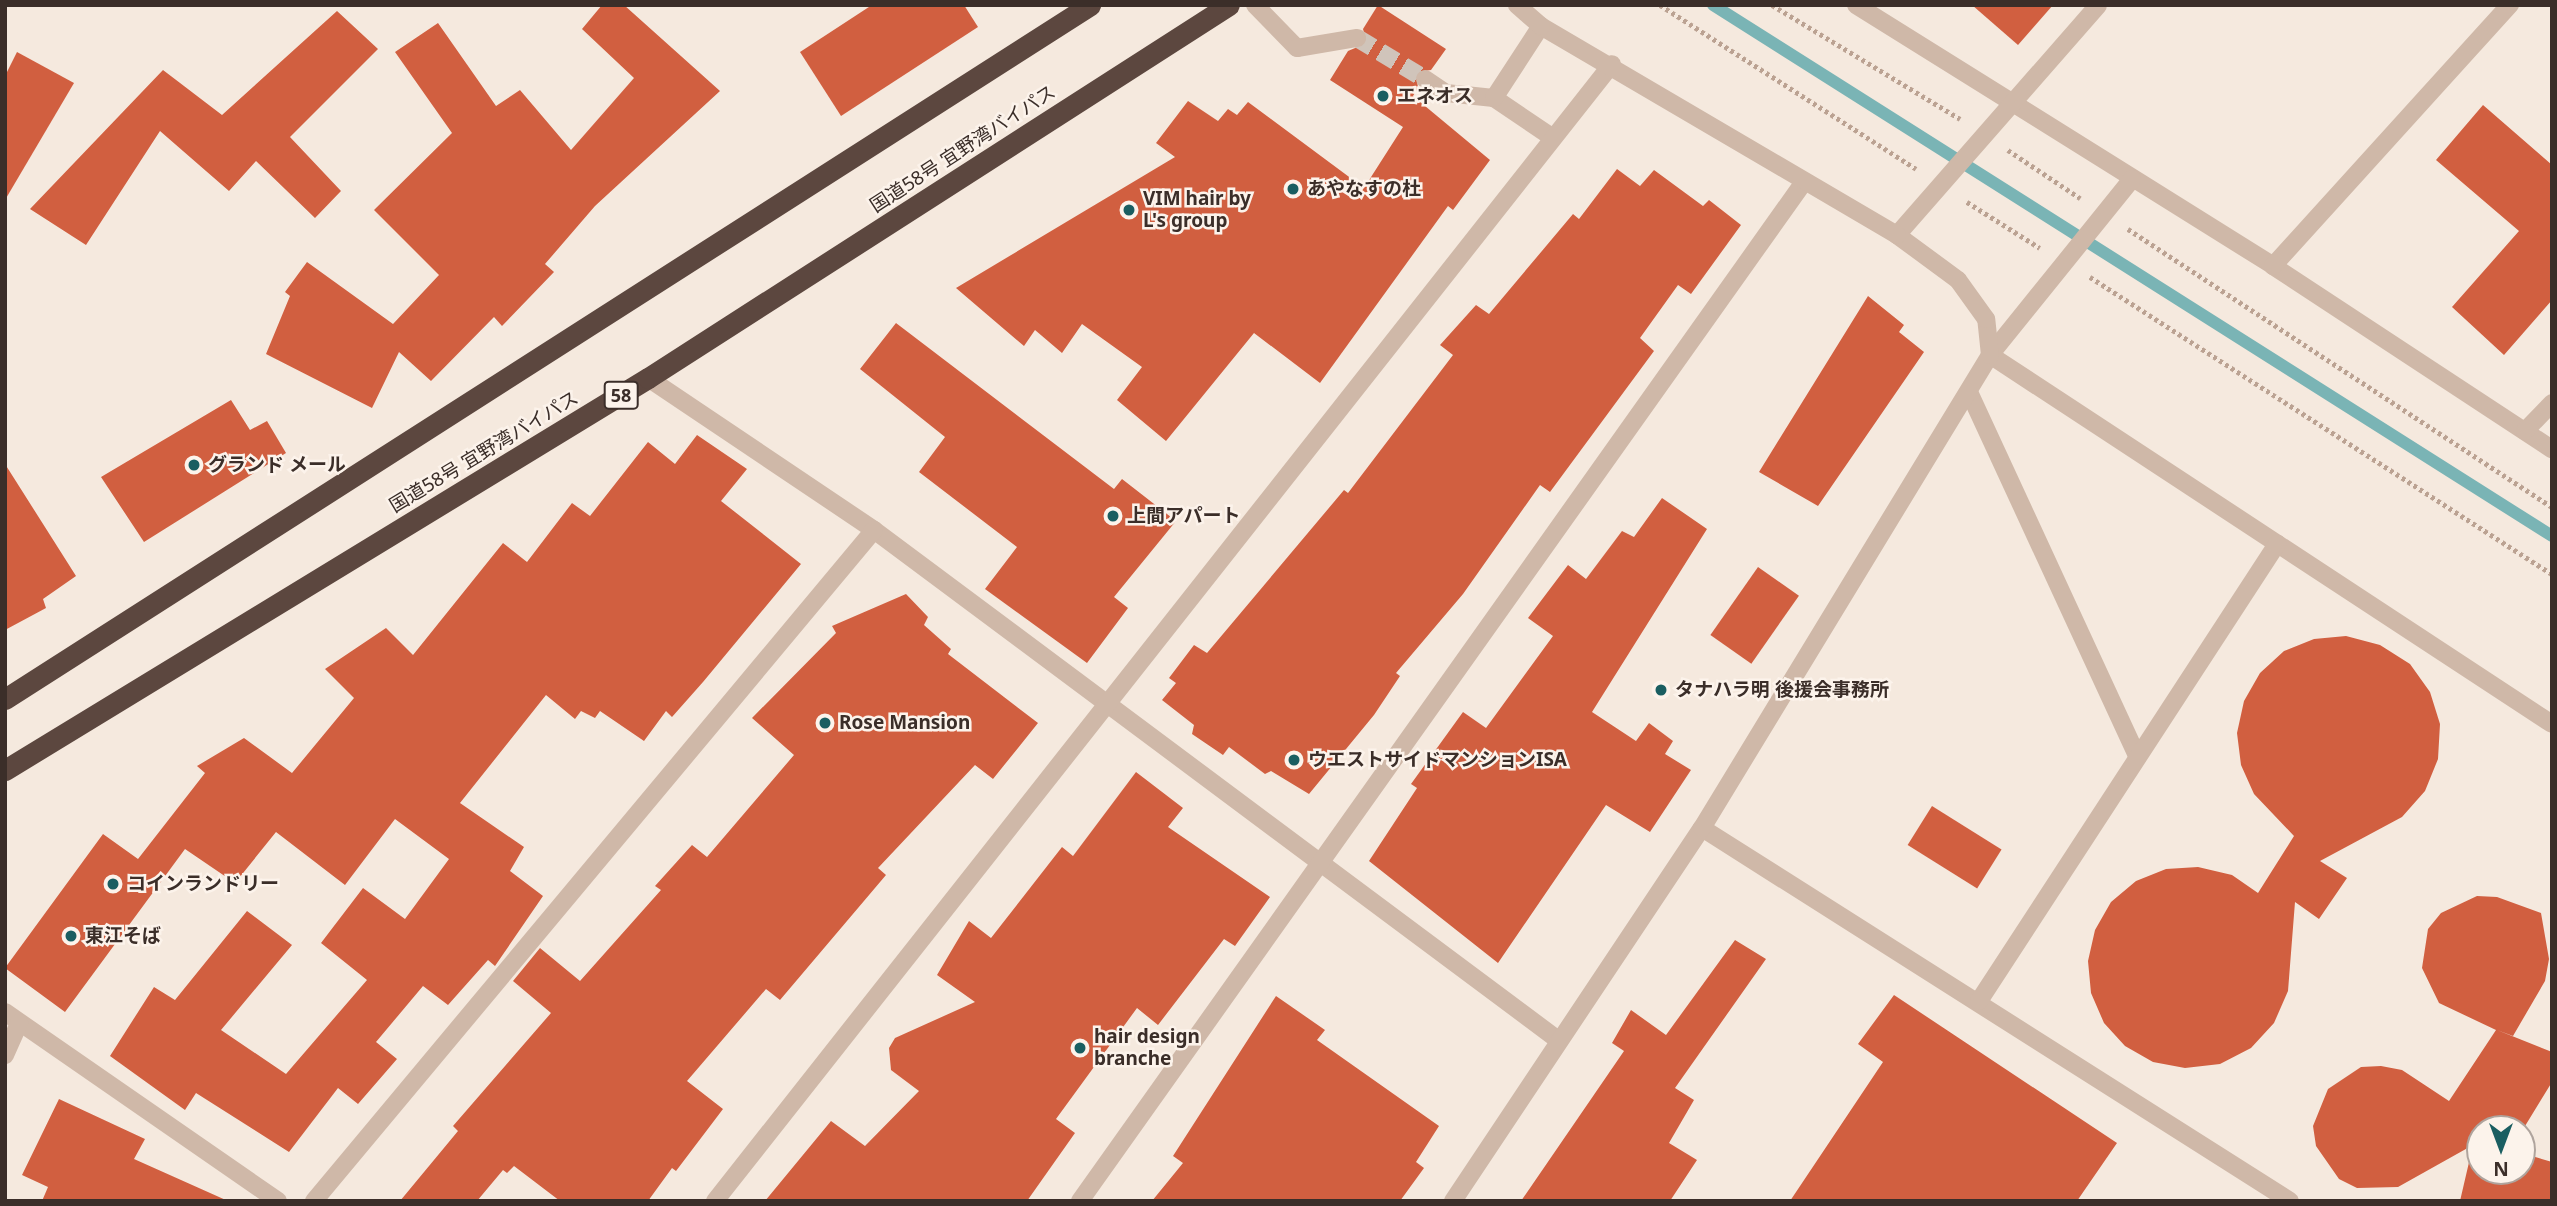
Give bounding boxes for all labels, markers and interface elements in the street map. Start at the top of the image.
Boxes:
street label: 国道58号 宜野湾バイパス [866,80,1060,218]
place label: エネオス [1397,85,1473,107]
marker: エネオス [1375,88,1391,104]
place label: あやなすの杜 [1307,178,1421,200]
marker: あやなすの杜 [1285,181,1301,197]
place label: VIM hair by L's group [1143,188,1251,232]
marker: VIM hair by L's group [1121,202,1137,218]
road number: 58 [604,380,638,410]
street label: 国道58号 宜野湾バイパス [385,386,583,518]
place label: グランド メール [208,454,346,476]
marker: グランド メール [186,457,202,473]
place label: 上間アパート [1127,505,1241,527]
marker: 上間アパート [1105,508,1121,524]
place label: タナハラ明 後援会事務所 [1675,679,1889,701]
marker: タナハラ明 後援会事務所 [1653,682,1669,698]
place label: Rose Mansion [839,712,970,734]
marker: Rose Mansion [817,715,833,731]
place label: ウエストサイドマンションISA [1308,749,1567,771]
marker: ウエストサイドマンションISA [1286,752,1302,768]
place label: コインランドリー [127,873,279,895]
marker: コインランドリー [105,876,121,892]
place label: 東江そば [85,925,161,947]
marker: 東江そば [63,928,79,944]
place label: hair design branche [1094,1026,1200,1070]
marker: hair design branche [1072,1040,1088,1056]
north arrow [2466,1115,2536,1185]
text: N [2493,1156,2509,1182]

